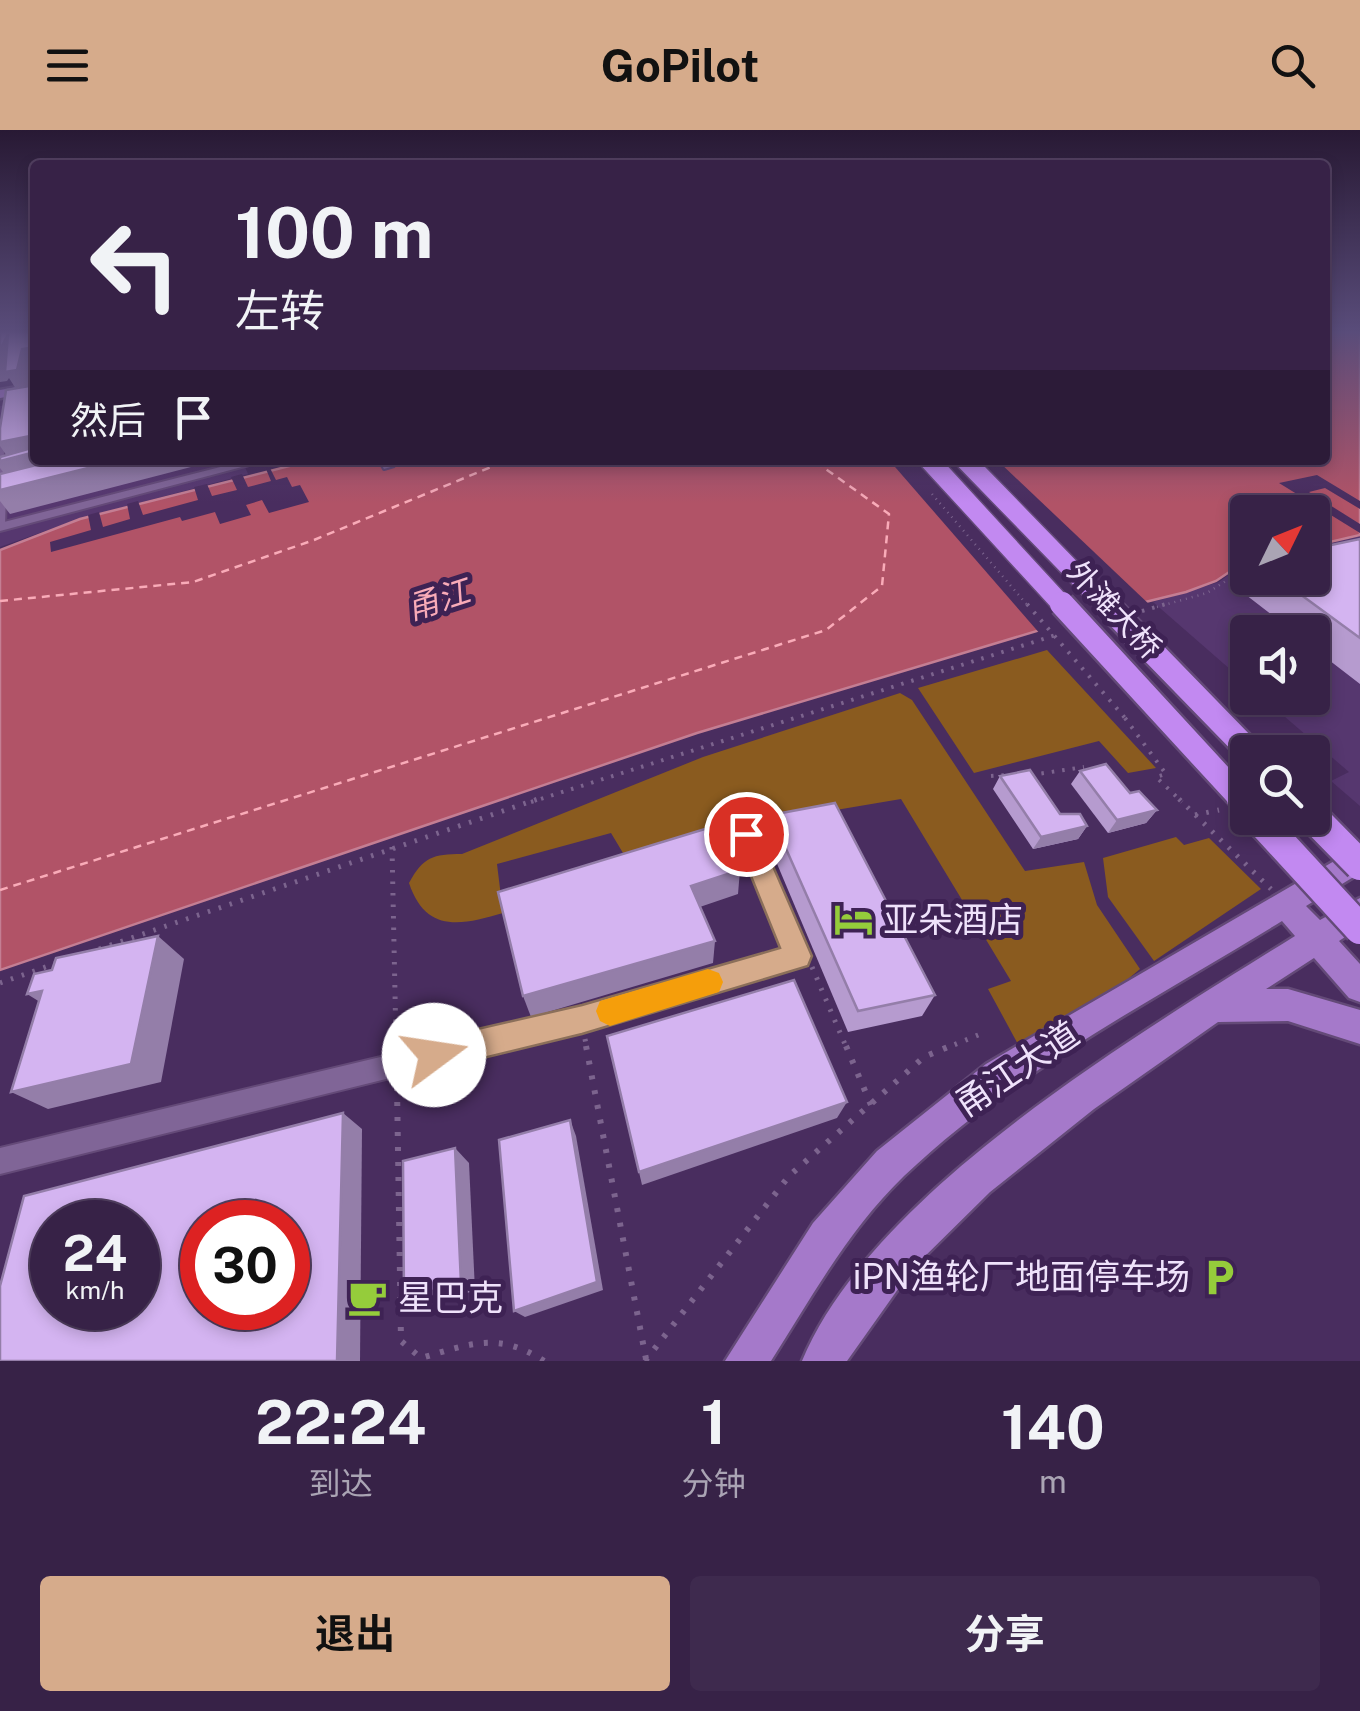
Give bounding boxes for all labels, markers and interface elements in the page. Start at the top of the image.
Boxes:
icon: menu [40,38,95,93]
icon: search [1265,38,1320,93]
text: GoPilot [601,39,759,92]
text: 100 m [235,191,433,274]
icon: left [70,200,200,330]
text: 左转 [235,284,325,337]
icon: arrive [166,390,221,445]
text: 然后 [70,398,146,443]
north arrow [1230,495,1330,595]
map controls [1230,495,1330,835]
street label: 外滩大桥 [1061,553,1169,665]
water label: 甬江 [402,571,477,627]
button: sound [1230,615,1330,715]
button: search [1230,735,1330,835]
pin [704,792,789,877]
icon: arrive [719,807,774,862]
hotel icon: 亚朵酒店 [832,899,874,941]
place label: 亚朵酒店 [883,899,1023,940]
position arrow [382,1003,486,1107]
street label: 甬江大道 [947,1012,1086,1125]
speed limit sign: 30 [180,1200,310,1330]
text: 24 [63,1223,127,1282]
place label: iPN渔轮厂地面停车场 [853,1256,1190,1297]
parking icon: iPN渔轮厂地面停车场 [1199,1256,1241,1298]
text: km/h [66,1275,124,1305]
cafe icon: 星巴克 [347,1277,389,1319]
place label: 星巴克 [398,1277,503,1318]
text: 22:24 [255,1387,426,1458]
text: 1 [701,1387,726,1458]
text: 140 [1001,1392,1105,1463]
text: m [1039,1463,1067,1500]
text: 到达 [309,1465,373,1502]
text: 分钟 [682,1465,746,1502]
button: 退出 [40,1576,670,1691]
button: 分享 [690,1576,1320,1691]

